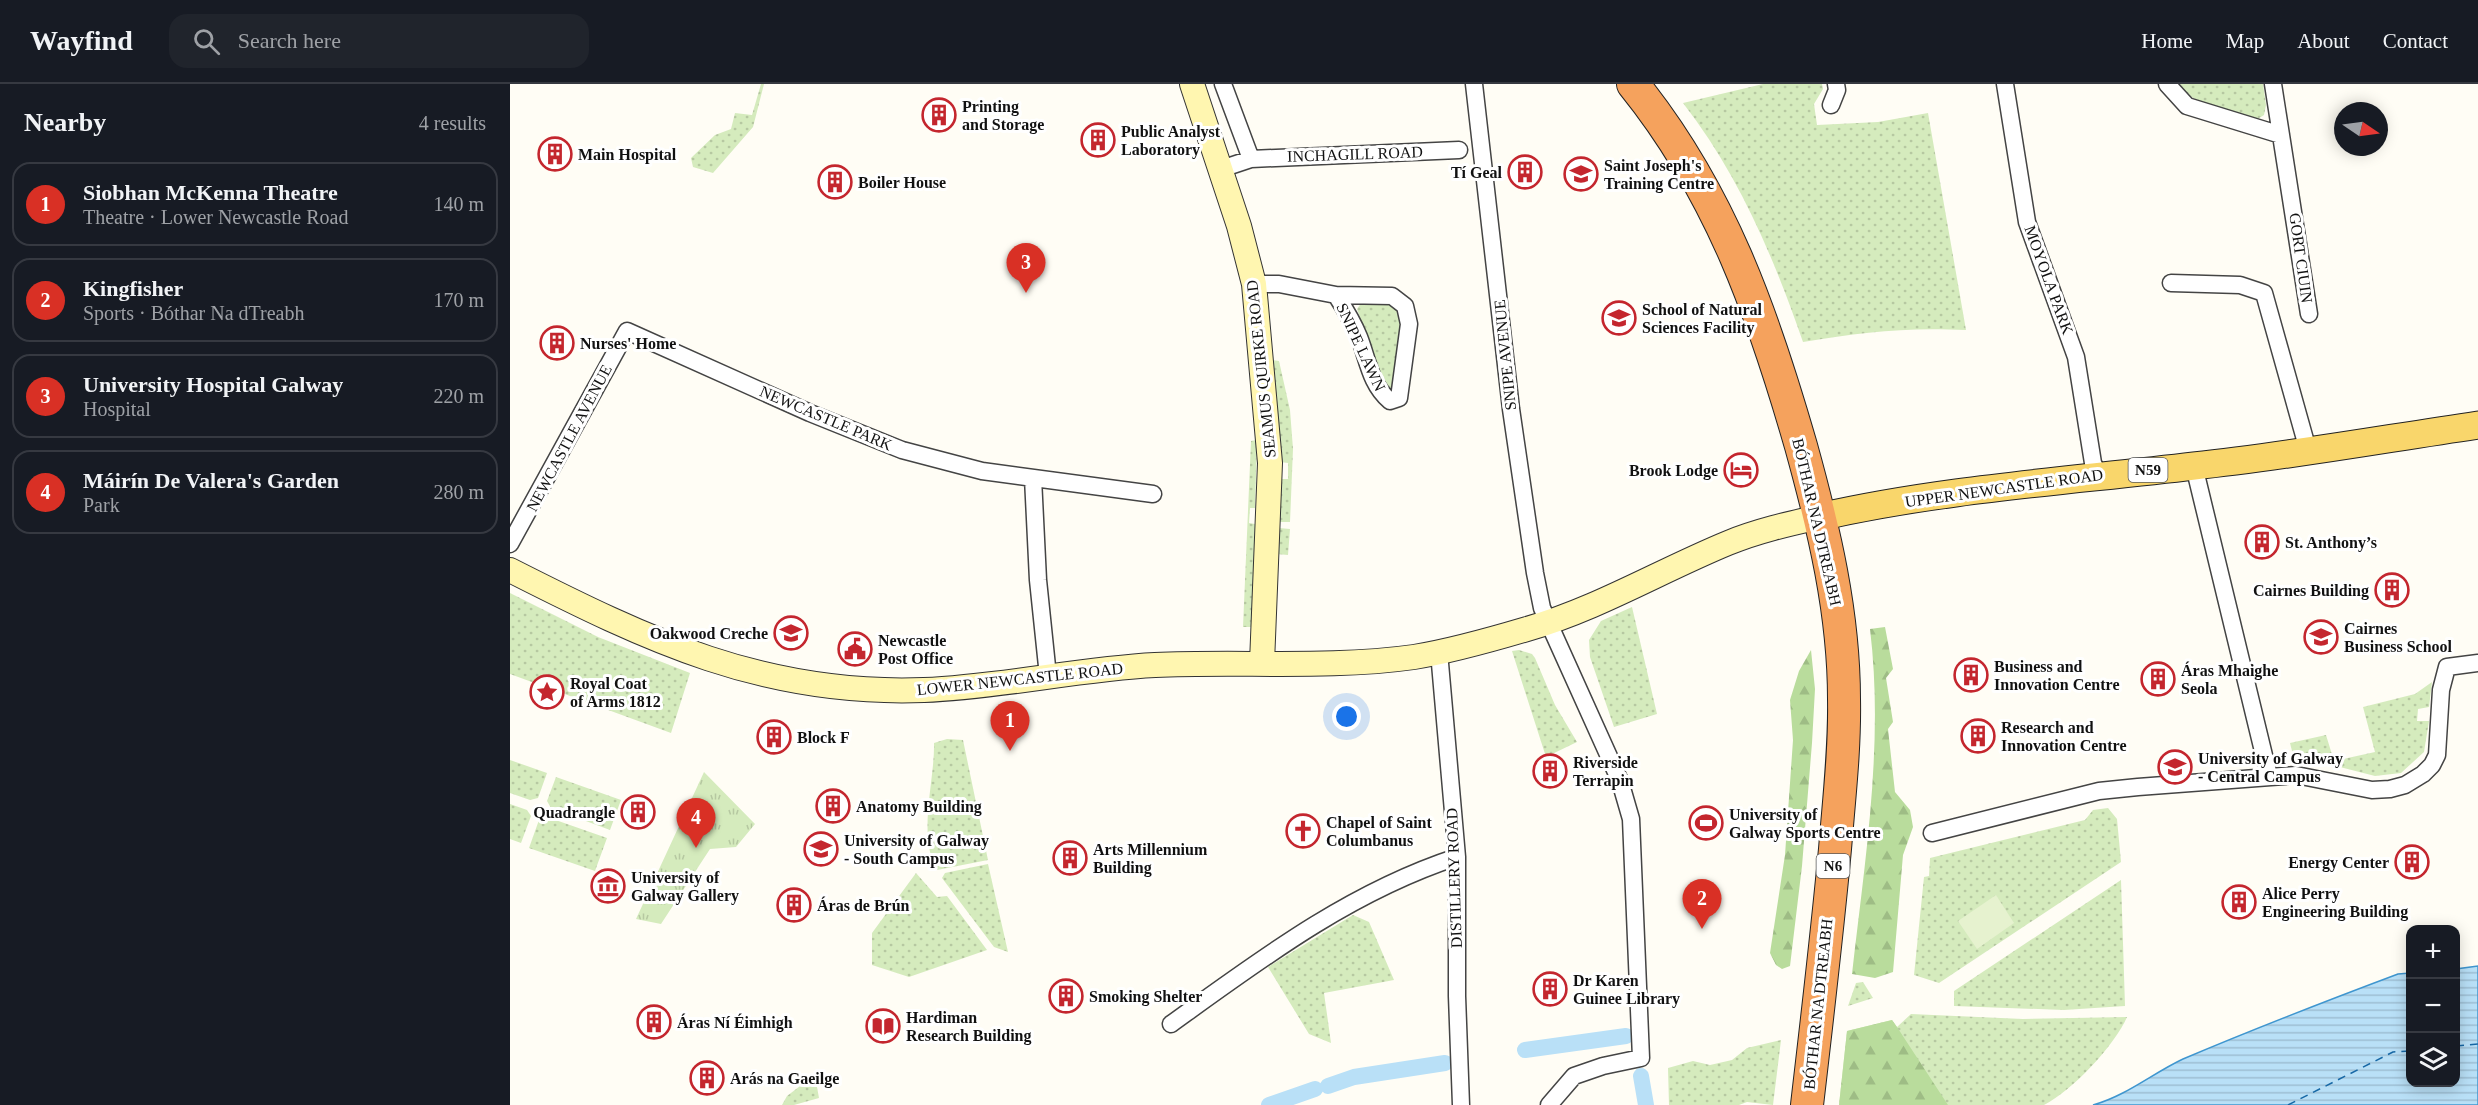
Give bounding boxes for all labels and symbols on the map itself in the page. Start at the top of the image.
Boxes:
building icon: Printing and Storage [921,97,957,133]
place label: Printing and Storage [962,98,1044,134]
north arrow [2334,102,2388,156]
building icon: Public Analyst Laboratory [1080,122,1116,158]
place label: Public Analyst Laboratory [1121,123,1221,159]
building icon: Main Hospital [537,136,573,172]
street label: INCHAGILL ROAD [1287,143,1423,165]
place label: Main Hospital [578,146,677,164]
building icon: Tí Geal [1507,154,1543,190]
school or university icon: Saint Joseph's Training Centre [1563,156,1599,192]
place label: Saint Joseph's Training Centre [1604,157,1714,193]
building icon: Boiler House [817,164,853,200]
place label: Tí Geal [1451,164,1503,181]
place label: Boiler House [858,174,946,191]
street label: GORT CIUIN [2286,212,2316,305]
street label: MOYOLA PARK [2021,223,2077,337]
pin: 3 [1006,244,1046,293]
street label: SEAMUS QUIRKE ROAD [1243,279,1279,459]
street label: SNIPE AVENUE [1491,299,1519,411]
street label: SNIPE LAWN [1333,300,1389,394]
school or university icon: School of Natural Sciences Facility [1601,300,1637,336]
place label: School of Natural Sciences Facility [1642,301,1763,337]
building icon: Nurses' Home [539,325,575,361]
place label: Nurses' Home [580,335,676,352]
street label: NEWCASTLE AVENUE [523,362,615,514]
street label: NEWCASTLE PARK [757,382,895,454]
street label: BÓTHAR NA DTREABH [1789,436,1846,608]
hotel icon: Brook Lodge [1723,452,1759,488]
road number: N59 [2128,458,2168,482]
place label: Brook Lodge [1629,462,1718,480]
street label: UPPER NEWCASTLE ROAD [1904,466,2104,510]
building icon: St. Anthony’s [2244,524,2280,560]
place label: St. Anthony’s [2285,534,2377,552]
building icon: Cairnes Building [2374,572,2410,608]
place label: Cairnes Building [2253,582,2369,600]
school or university icon: Oakwood Creche [773,615,809,651]
school or university icon: Cairnes Business School [2303,619,2339,655]
place label: Cairnes Business School [2344,620,2453,655]
place label: Oakwood Creche [650,625,768,642]
public building icon: Newcastle Post Office [837,631,873,667]
place label: Newcastle Post Office [878,632,953,667]
building icon: Business and Innovation Centre [1953,657,1989,693]
place label: Business and Innovation Centre [1994,658,2120,693]
street label: LOWER NEWCASTLE ROAD [916,660,1124,698]
building icon: Áras Mhaighe Seola [2140,661,2176,697]
place label: Áras Mhaighe Seola [2181,661,2278,697]
place icon: Royal Coat of Arms 1812 [529,674,565,710]
place label: Royal Coat of Arms 1812 [570,675,661,710]
pin: 1 [990,702,1030,751]
your location [1332,702,1361,731]
building icon: Research and Innovation Centre [1960,718,1996,754]
building icon: Block F [756,719,792,755]
place label: Research and Innovation Centre [2001,719,2127,754]
place label: Block F [797,729,850,746]
school or university icon: University of Galway - Central Campus [2157,749,2193,785]
place label: University of Galway - Central Campus [2198,750,2343,786]
building icon: Riverside Terrapin [1532,753,1568,789]
place label: Riverside Terrapin [1573,754,1638,790]
building icon: Anatomy Building [815,788,851,824]
building icon: Quadrangle [620,794,656,830]
pin: 4 [676,798,716,848]
place label: Anatomy Building [856,798,982,816]
place label: Quadrangle [533,804,615,822]
sports icon: University of Galway Sports Centre [1688,805,1724,841]
place label: University of Galway Sports Centre [1729,806,1881,842]
street label: DISTILLERY ROAD [1443,808,1465,948]
church icon: Chapel of Saint Columbanus [1285,813,1321,849]
place label: Chapel of Saint Columbanus [1326,814,1432,849]
school or university icon: University of Galway - South Campus [803,831,839,867]
place label: University of Galway - South Campus [844,832,989,868]
building icon: Arts Millennium Building [1052,840,1088,876]
place label: Arts Millennium Building [1093,841,1208,877]
building icon: Energy Center [2394,844,2430,880]
road number: N6 [1816,854,1850,878]
place label: Energy Center [2288,854,2389,872]
museum icon: University of Galway Gallery [590,868,626,904]
place label: University of Galway Gallery [631,869,739,905]
pin: 2 [1682,880,1722,929]
building icon: Alice Perry Engineering Building [2221,884,2257,920]
place label: Alice Perry Engineering Building [2262,885,2408,921]
building icon: Áras de Brún [776,887,812,923]
place label: Áras de Brún [817,896,910,914]
street label: BÓTHAR NA DTREABH [1800,917,1835,1090]
building icon: Dr Karen Guinee Library [1532,971,1568,1007]
place label: Dr Karen Guinee Library [1573,972,1680,1008]
building icon: Smoking Shelter [1048,978,1084,1014]
place label: Smoking Shelter [1089,988,1202,1006]
building icon: Áras Ní Éimhigh [636,1004,672,1040]
library icon: Hardiman Research Building [865,1008,901,1044]
place label: Hardiman Research Building [906,1009,1032,1045]
place label: Áras Ní Éimhigh [677,1013,793,1032]
building icon: Arás na Gaeilge [689,1060,725,1096]
place label: Arás na Gaeilge [730,1070,839,1088]

